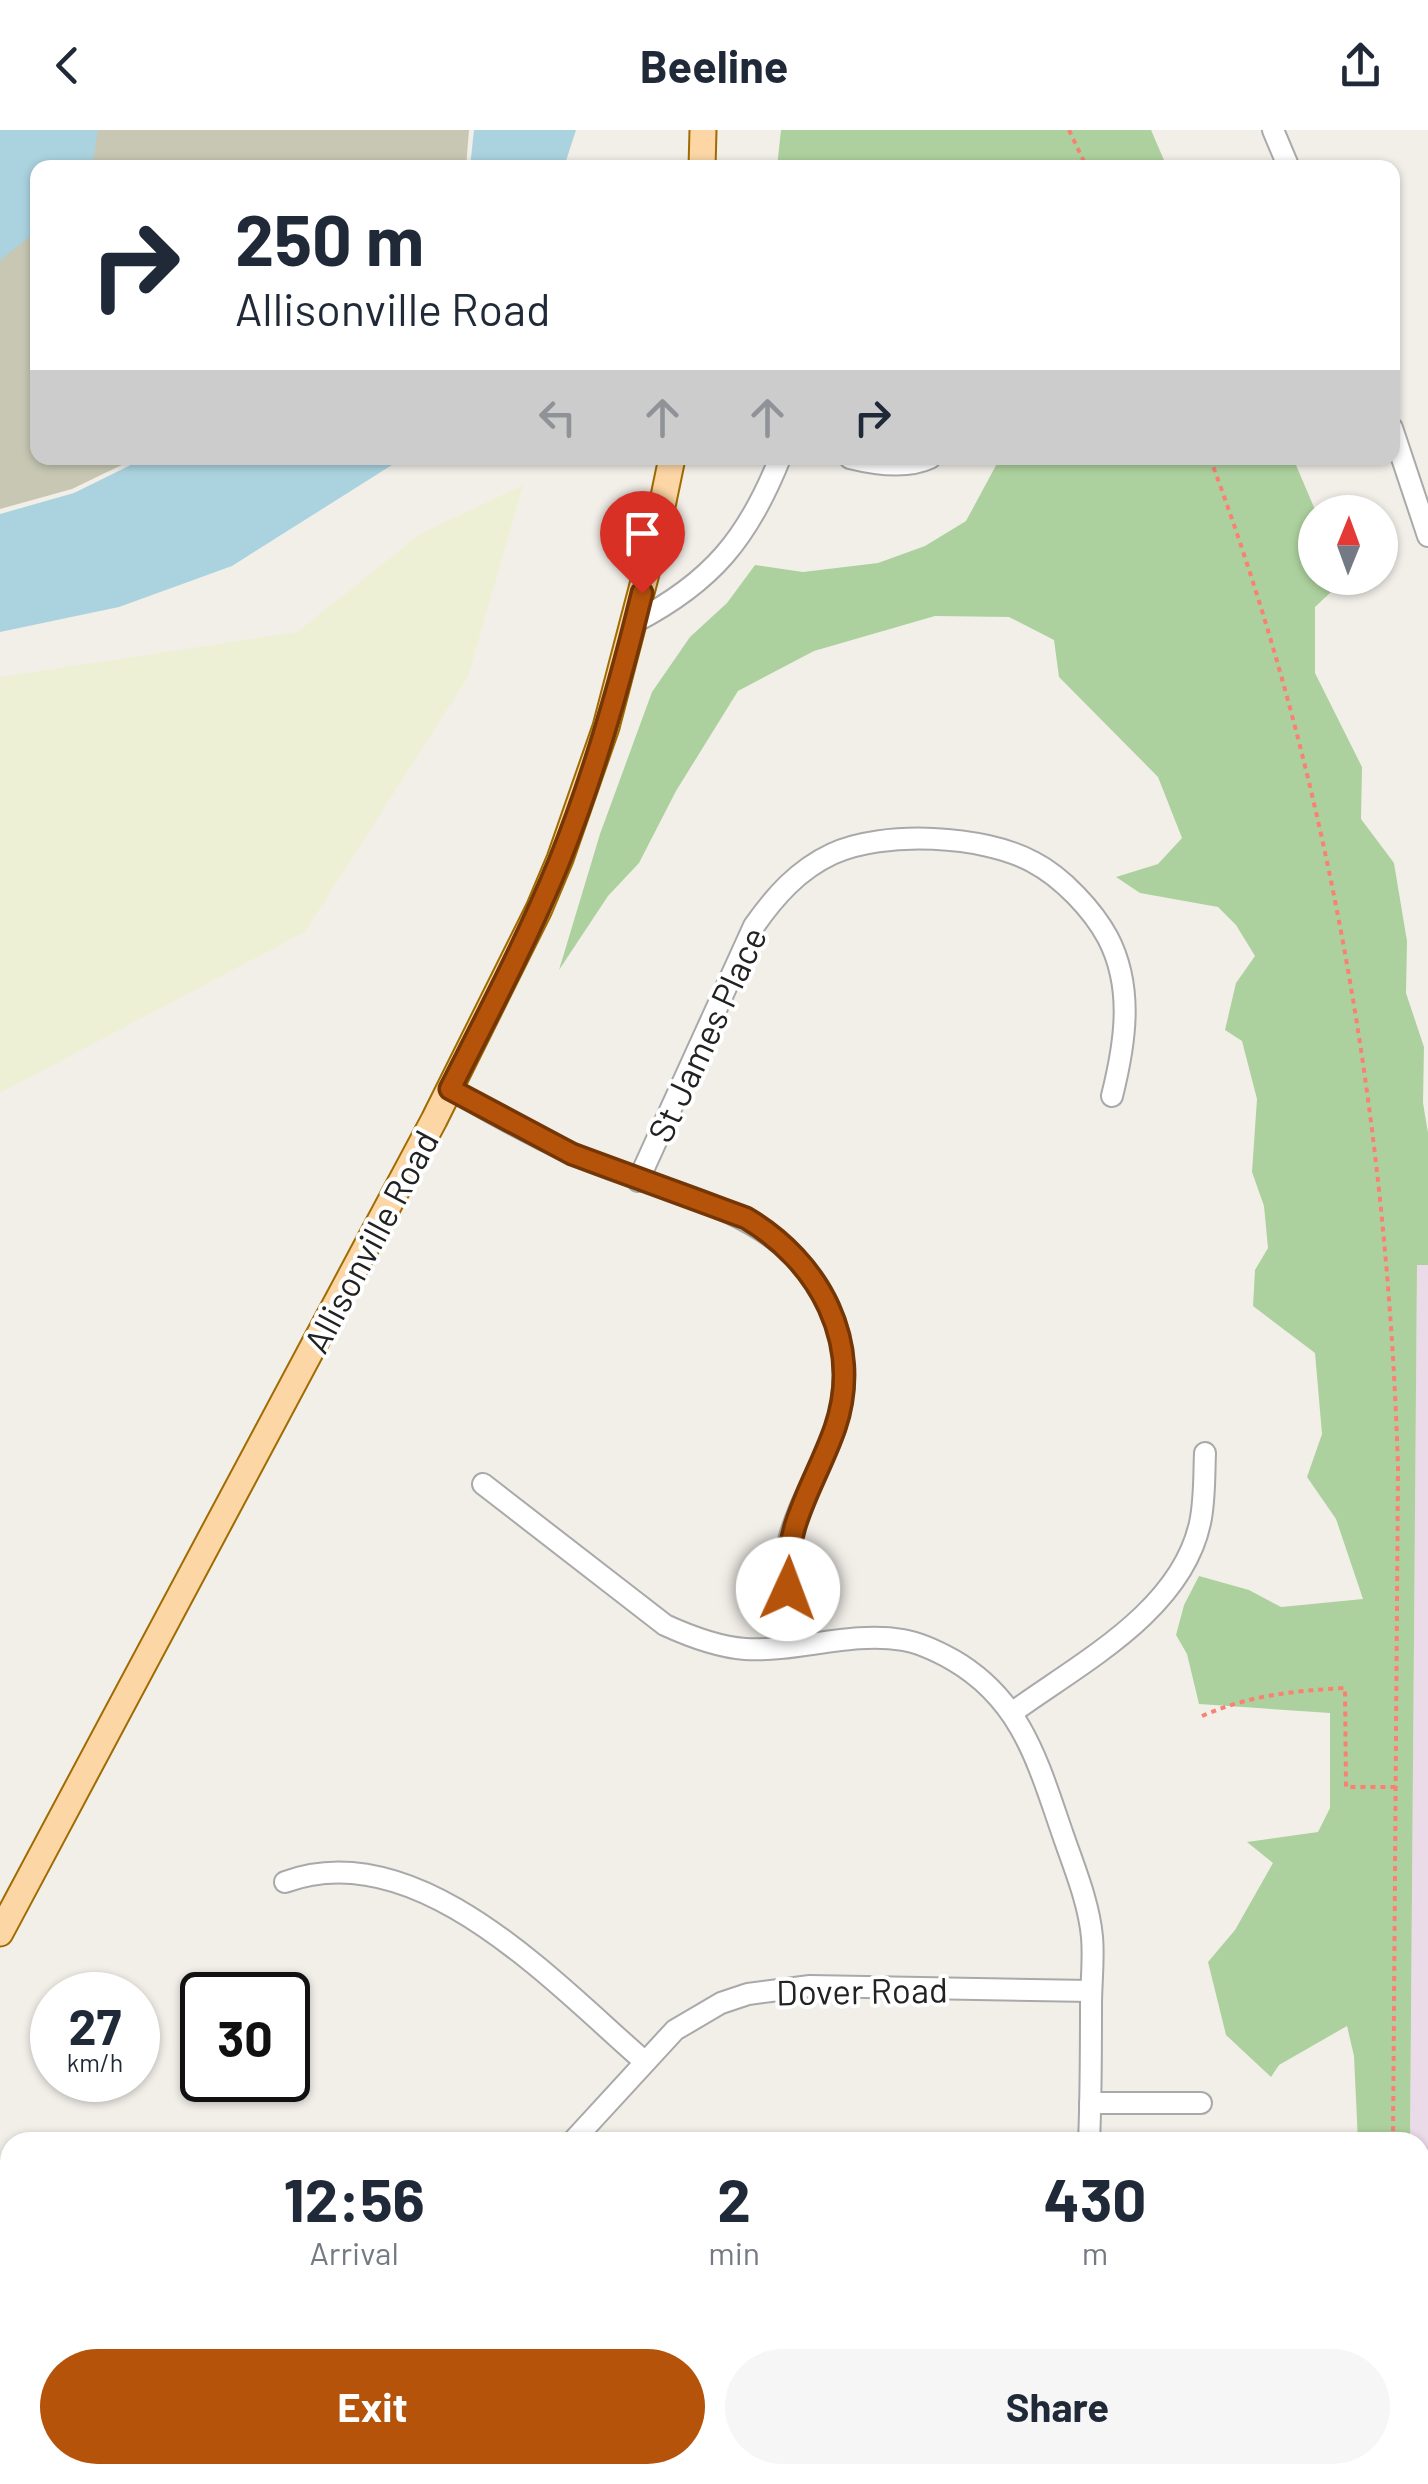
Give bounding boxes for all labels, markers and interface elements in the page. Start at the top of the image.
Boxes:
icon: back [40,38,95,93]
text: Beeline [640,38,788,92]
icon: share [1333,38,1388,93]
text: 250 m [235,196,424,280]
icon: right [70,200,200,330]
text: Allisonville Road [235,281,551,335]
icon: left [530,390,585,445]
icon: ahead [635,390,690,445]
icon: ahead [740,390,795,445]
icon: right [845,390,900,445]
pin [600,491,685,594]
north arrow [1298,495,1398,595]
map controls [1298,495,1398,595]
icon: arrive [615,506,670,561]
street label: St James Place [638,920,774,1148]
street label: Allisonville Road [294,1123,446,1359]
position arrow [736,1537,840,1641]
street label: Dover Road [776,1968,948,2012]
speed limit sign: 30 [180,1972,310,2102]
text: 27 [69,1995,121,2055]
text: km/h [67,2047,123,2077]
text: 12:56 [283,2162,425,2234]
text: 2 [717,2162,751,2234]
text: 430 [1044,2162,1146,2234]
text: Arrival [309,2233,399,2271]
text: min [708,2233,760,2271]
text: m [1082,2233,1108,2271]
button: Exit [40,2349,705,2464]
button: Share [725,2349,1390,2464]

